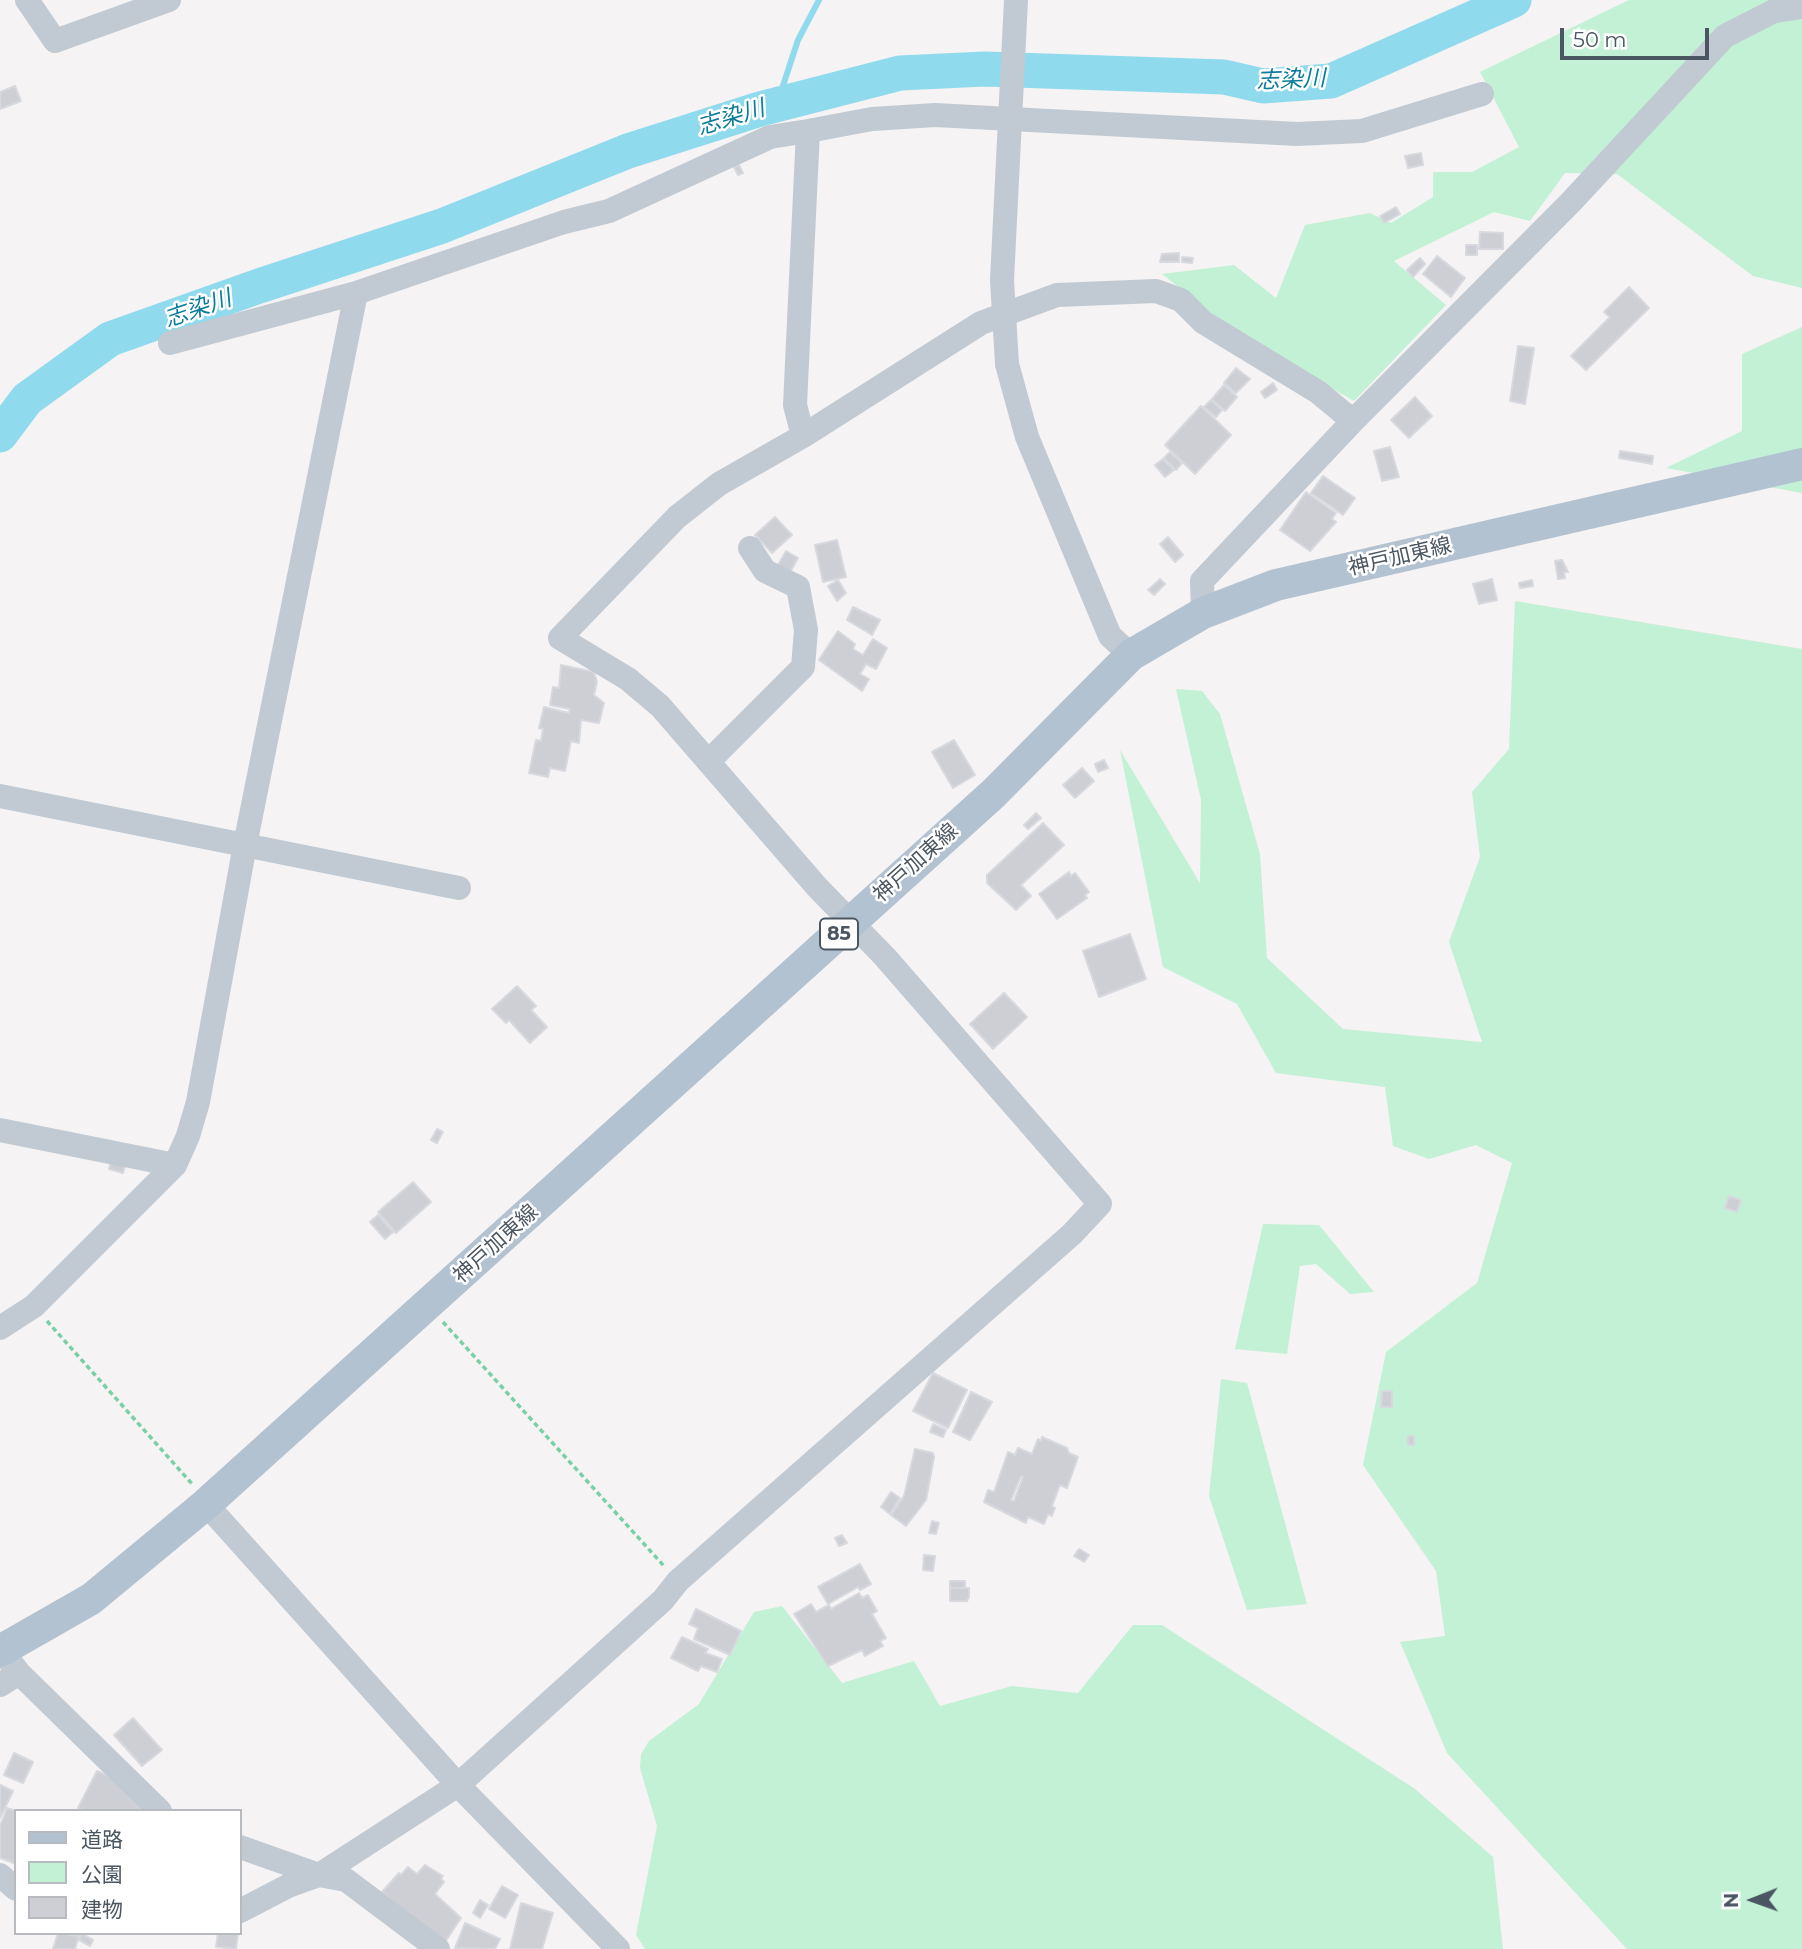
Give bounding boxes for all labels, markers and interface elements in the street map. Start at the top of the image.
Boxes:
scale bar [1564,14,1713,58]
text: 50 m [1573,27,1627,52]
water label: 志染川 [1256,65,1326,95]
water label: 志染川 [694,95,768,141]
water label: 志染川 [161,285,235,333]
street label: 神戸加東線 [1346,533,1454,581]
street label: 神戸加東線 [869,819,963,907]
road number: 85 [820,918,858,950]
street label: 神戸加東線 [449,1200,543,1288]
legend [14,1809,242,1935]
text: 道路 [81,1827,123,1852]
text: 公園 [81,1862,123,1887]
north arrow [1718,1865,1788,1935]
text: N [1720,1893,1743,1908]
text: 建物 [81,1897,123,1922]

